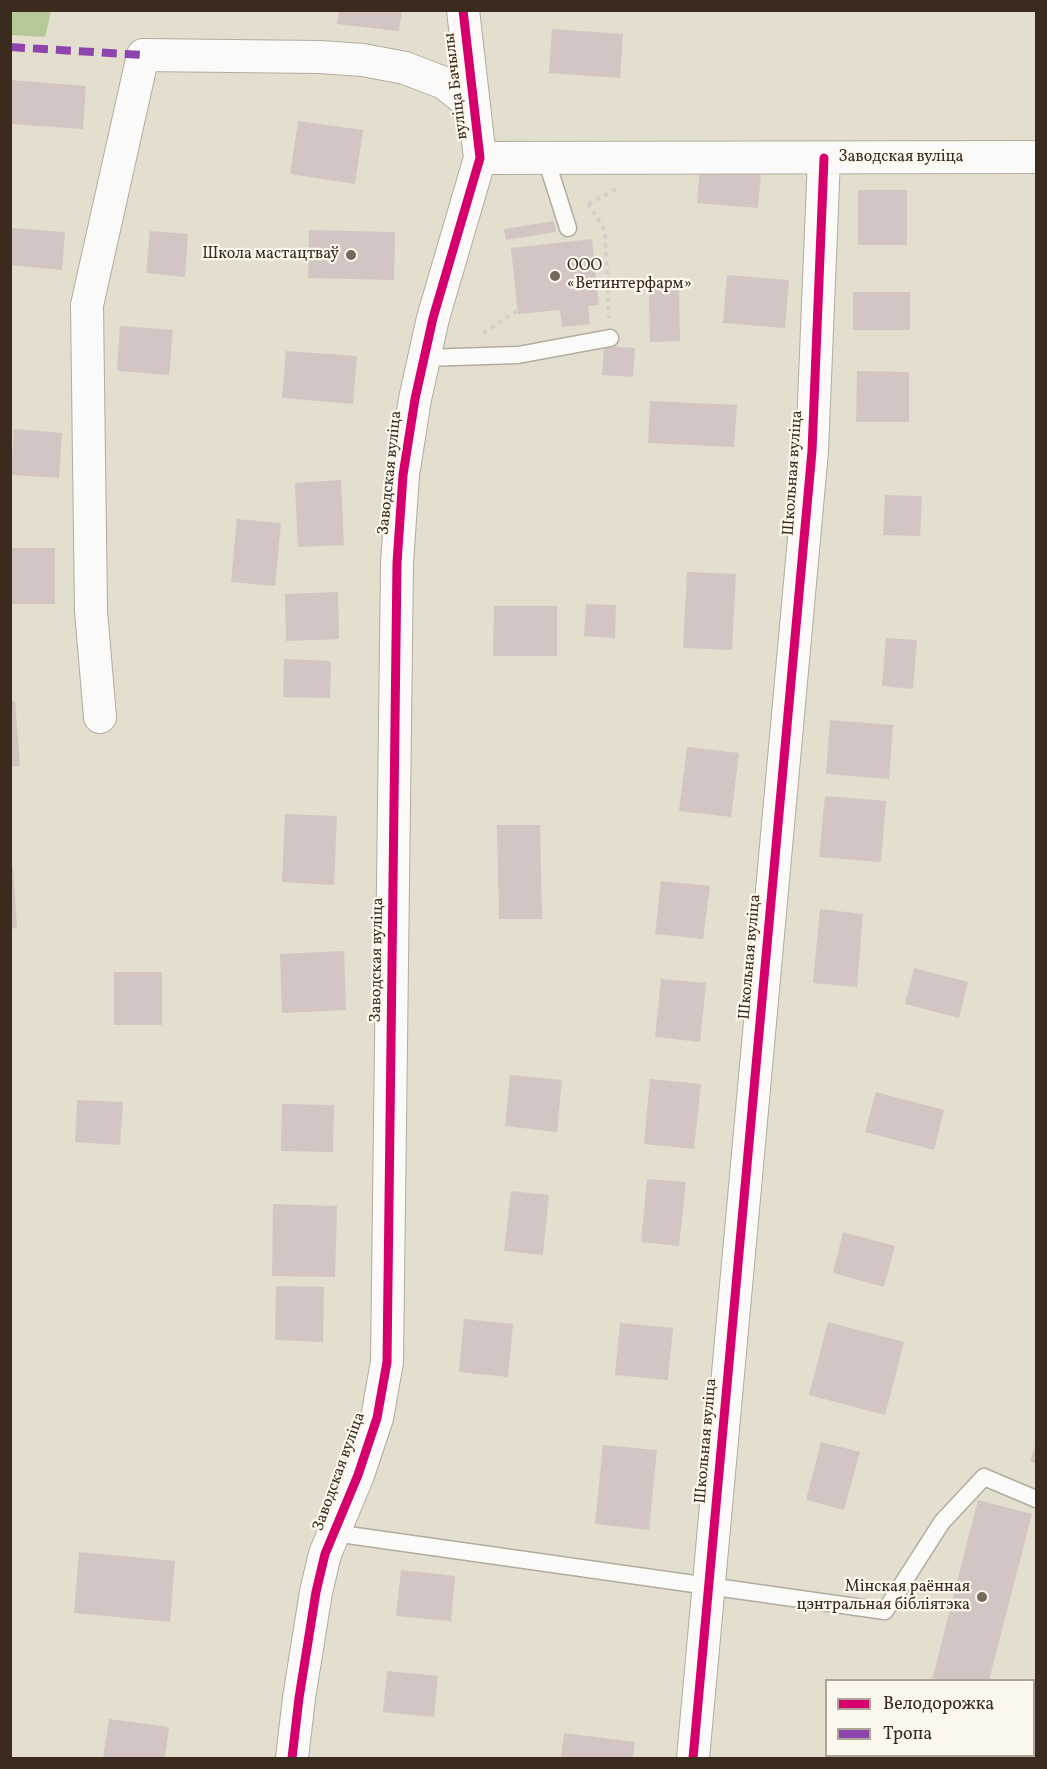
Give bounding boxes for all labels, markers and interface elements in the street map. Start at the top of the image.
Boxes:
street label: вуліца Бачылы [441,32,473,140]
street label: Заводская вуліца [838,148,964,168]
place label: Школа мастацтваў [202,245,339,265]
marker: Школа мастацтваў [344,248,358,262]
place label: ООО «Ветинтерфарм» [567,257,692,295]
marker: ООО «Ветинтерфарм» [548,269,562,283]
street label: Заводская вуліца [375,410,407,536]
street label: Школьная вуліца [780,410,808,536]
street label: Школьная вуліца [736,894,766,1020]
street label: Заводская вуліца [367,897,389,1023]
street label: Школьная вуліца [692,1378,722,1504]
street label: Заводская вуліца [310,1410,370,1534]
place label: Мінская раённая цэнтральная бібліятэка [797,1578,970,1616]
marker: Мінская раённая цэнтральная бібліятэка [975,1590,989,1604]
legend [825,1679,1035,1757]
text: Велодорожка [883,1692,994,1717]
text: Тропа [883,1722,932,1747]

